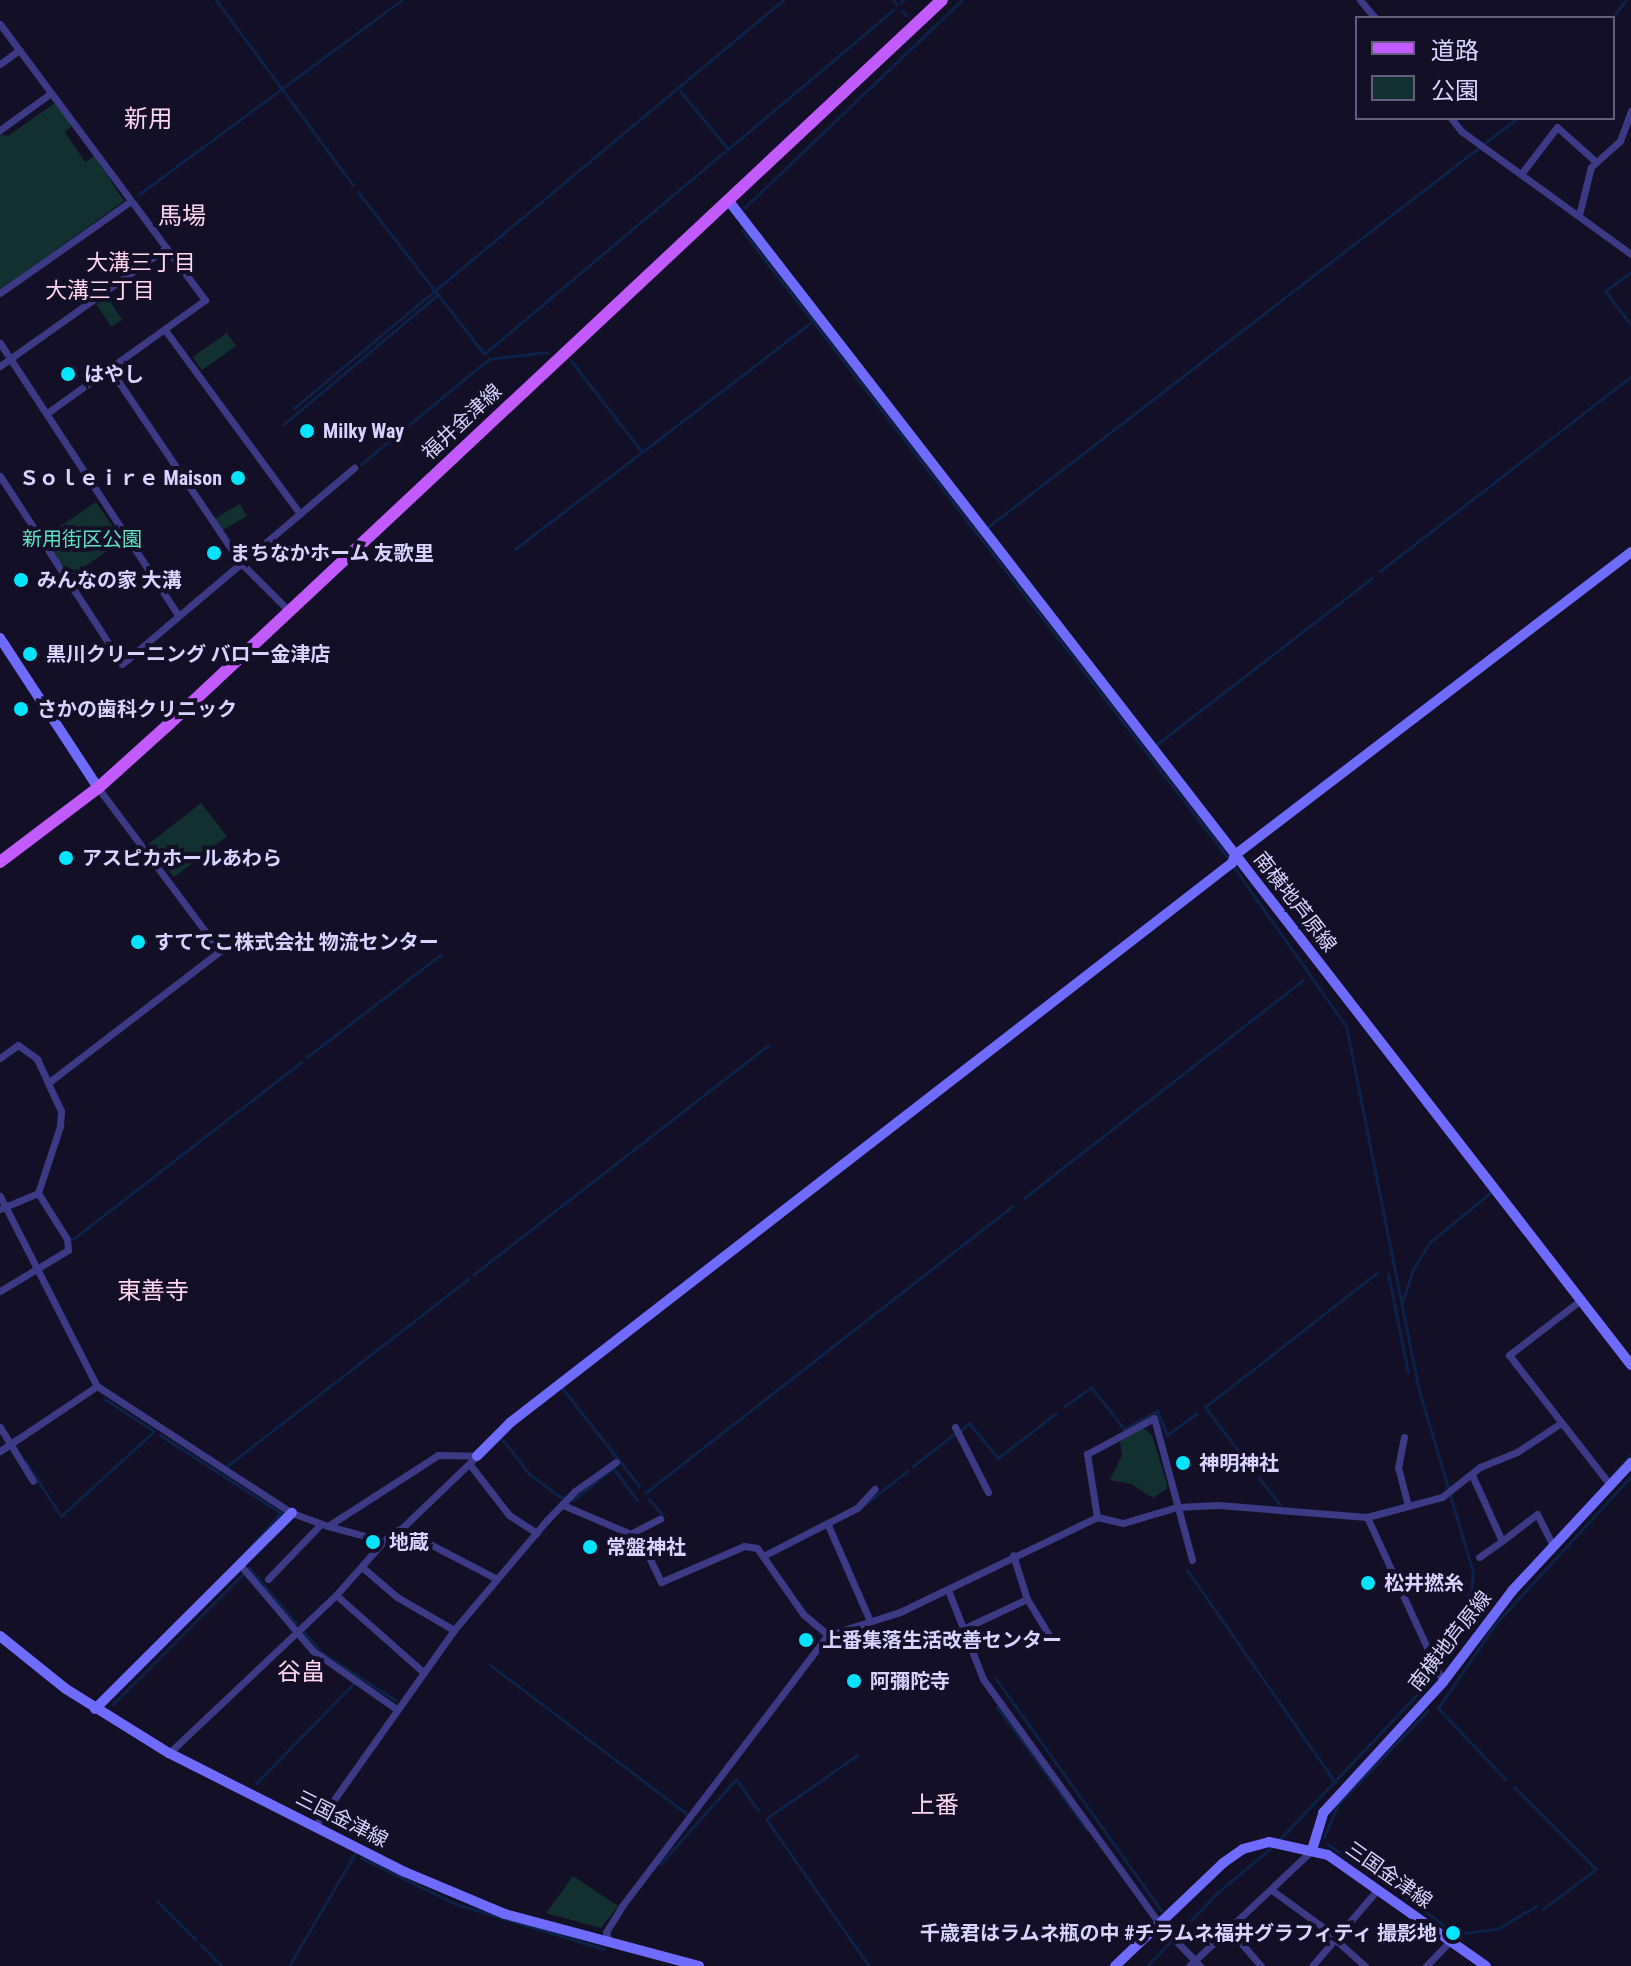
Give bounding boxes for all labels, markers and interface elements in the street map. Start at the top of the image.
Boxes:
legend [1355,16,1615,120]
text: 道路 [1431,37,1479,65]
text: 公園 [1431,77,1479,105]
district label: 新用 [124,106,172,134]
district label: 馬場 [158,203,206,231]
district label: 大溝三丁目 [86,250,196,276]
district label: 大溝三丁目 [45,278,155,304]
place label: はやし [84,362,144,386]
marker: はやし [59,365,77,383]
street label: 福井金津線 [417,379,507,465]
place label: Milky Way [323,419,404,443]
marker: Milky Way [298,422,316,440]
place label: Ｓｏｌｅｉｒｅ Maison [19,466,222,490]
marker: Ｓｏｌｅｉｒｅ Maison [229,469,247,487]
park label: 新用街区公園 [22,527,142,551]
place label: まちなかホーム 友歌里 [230,541,435,565]
marker: まちなかホーム 友歌里 [205,544,223,562]
place label: みんなの家 大溝 [37,568,182,592]
marker: みんなの家 大溝 [12,571,30,589]
place label: 黒川クリーニング バロー金津店 [46,642,331,666]
marker: 黒川クリーニング バロー金津店 [21,645,39,663]
place label: さかの歯科クリニック [37,697,237,721]
marker: さかの歯科クリニック [12,700,30,718]
place label: アスピカホールあわら [82,846,282,870]
street label: 南横地芦原線 [1249,847,1341,957]
marker: アスピカホールあわら [57,849,75,867]
place label: すててこ株式会社 物流センター [154,930,439,954]
marker: すててこ株式会社 物流センター [129,933,147,951]
district label: 東善寺 [117,1278,189,1306]
place label: 神明神社 [1199,1451,1279,1475]
marker: 神明神社 [1174,1454,1192,1472]
place label: 地蔵 [389,1530,429,1554]
marker: 地蔵 [364,1533,382,1551]
place label: 常盤神社 [606,1535,686,1559]
marker: 常盤神社 [581,1538,599,1556]
place label: 松井撚糸 [1384,1571,1464,1595]
marker: 松井撚糸 [1359,1574,1377,1592]
street label: 南横地芦原線 [1404,1586,1496,1696]
place label: 上番集落生活改善センター [822,1628,1062,1652]
marker: 上番集落生活改善センター [797,1631,815,1649]
district label: 谷畠 [277,1659,325,1687]
place label: 阿彌陀寺 [870,1669,950,1693]
marker: 阿彌陀寺 [845,1672,863,1690]
street label: 三国金津線 [292,1786,392,1852]
district label: 上番 [911,1792,959,1820]
street label: 三国金津線 [1341,1836,1437,1914]
place label: 千歳君はラムネ瓶の中 #チラムネ福井グラフィティ 撮影地 [917,1921,1437,1945]
marker: 千歳君はラムネ瓶の中 #チラムネ福井グラフィティ 撮影地 [1444,1924,1462,1942]

